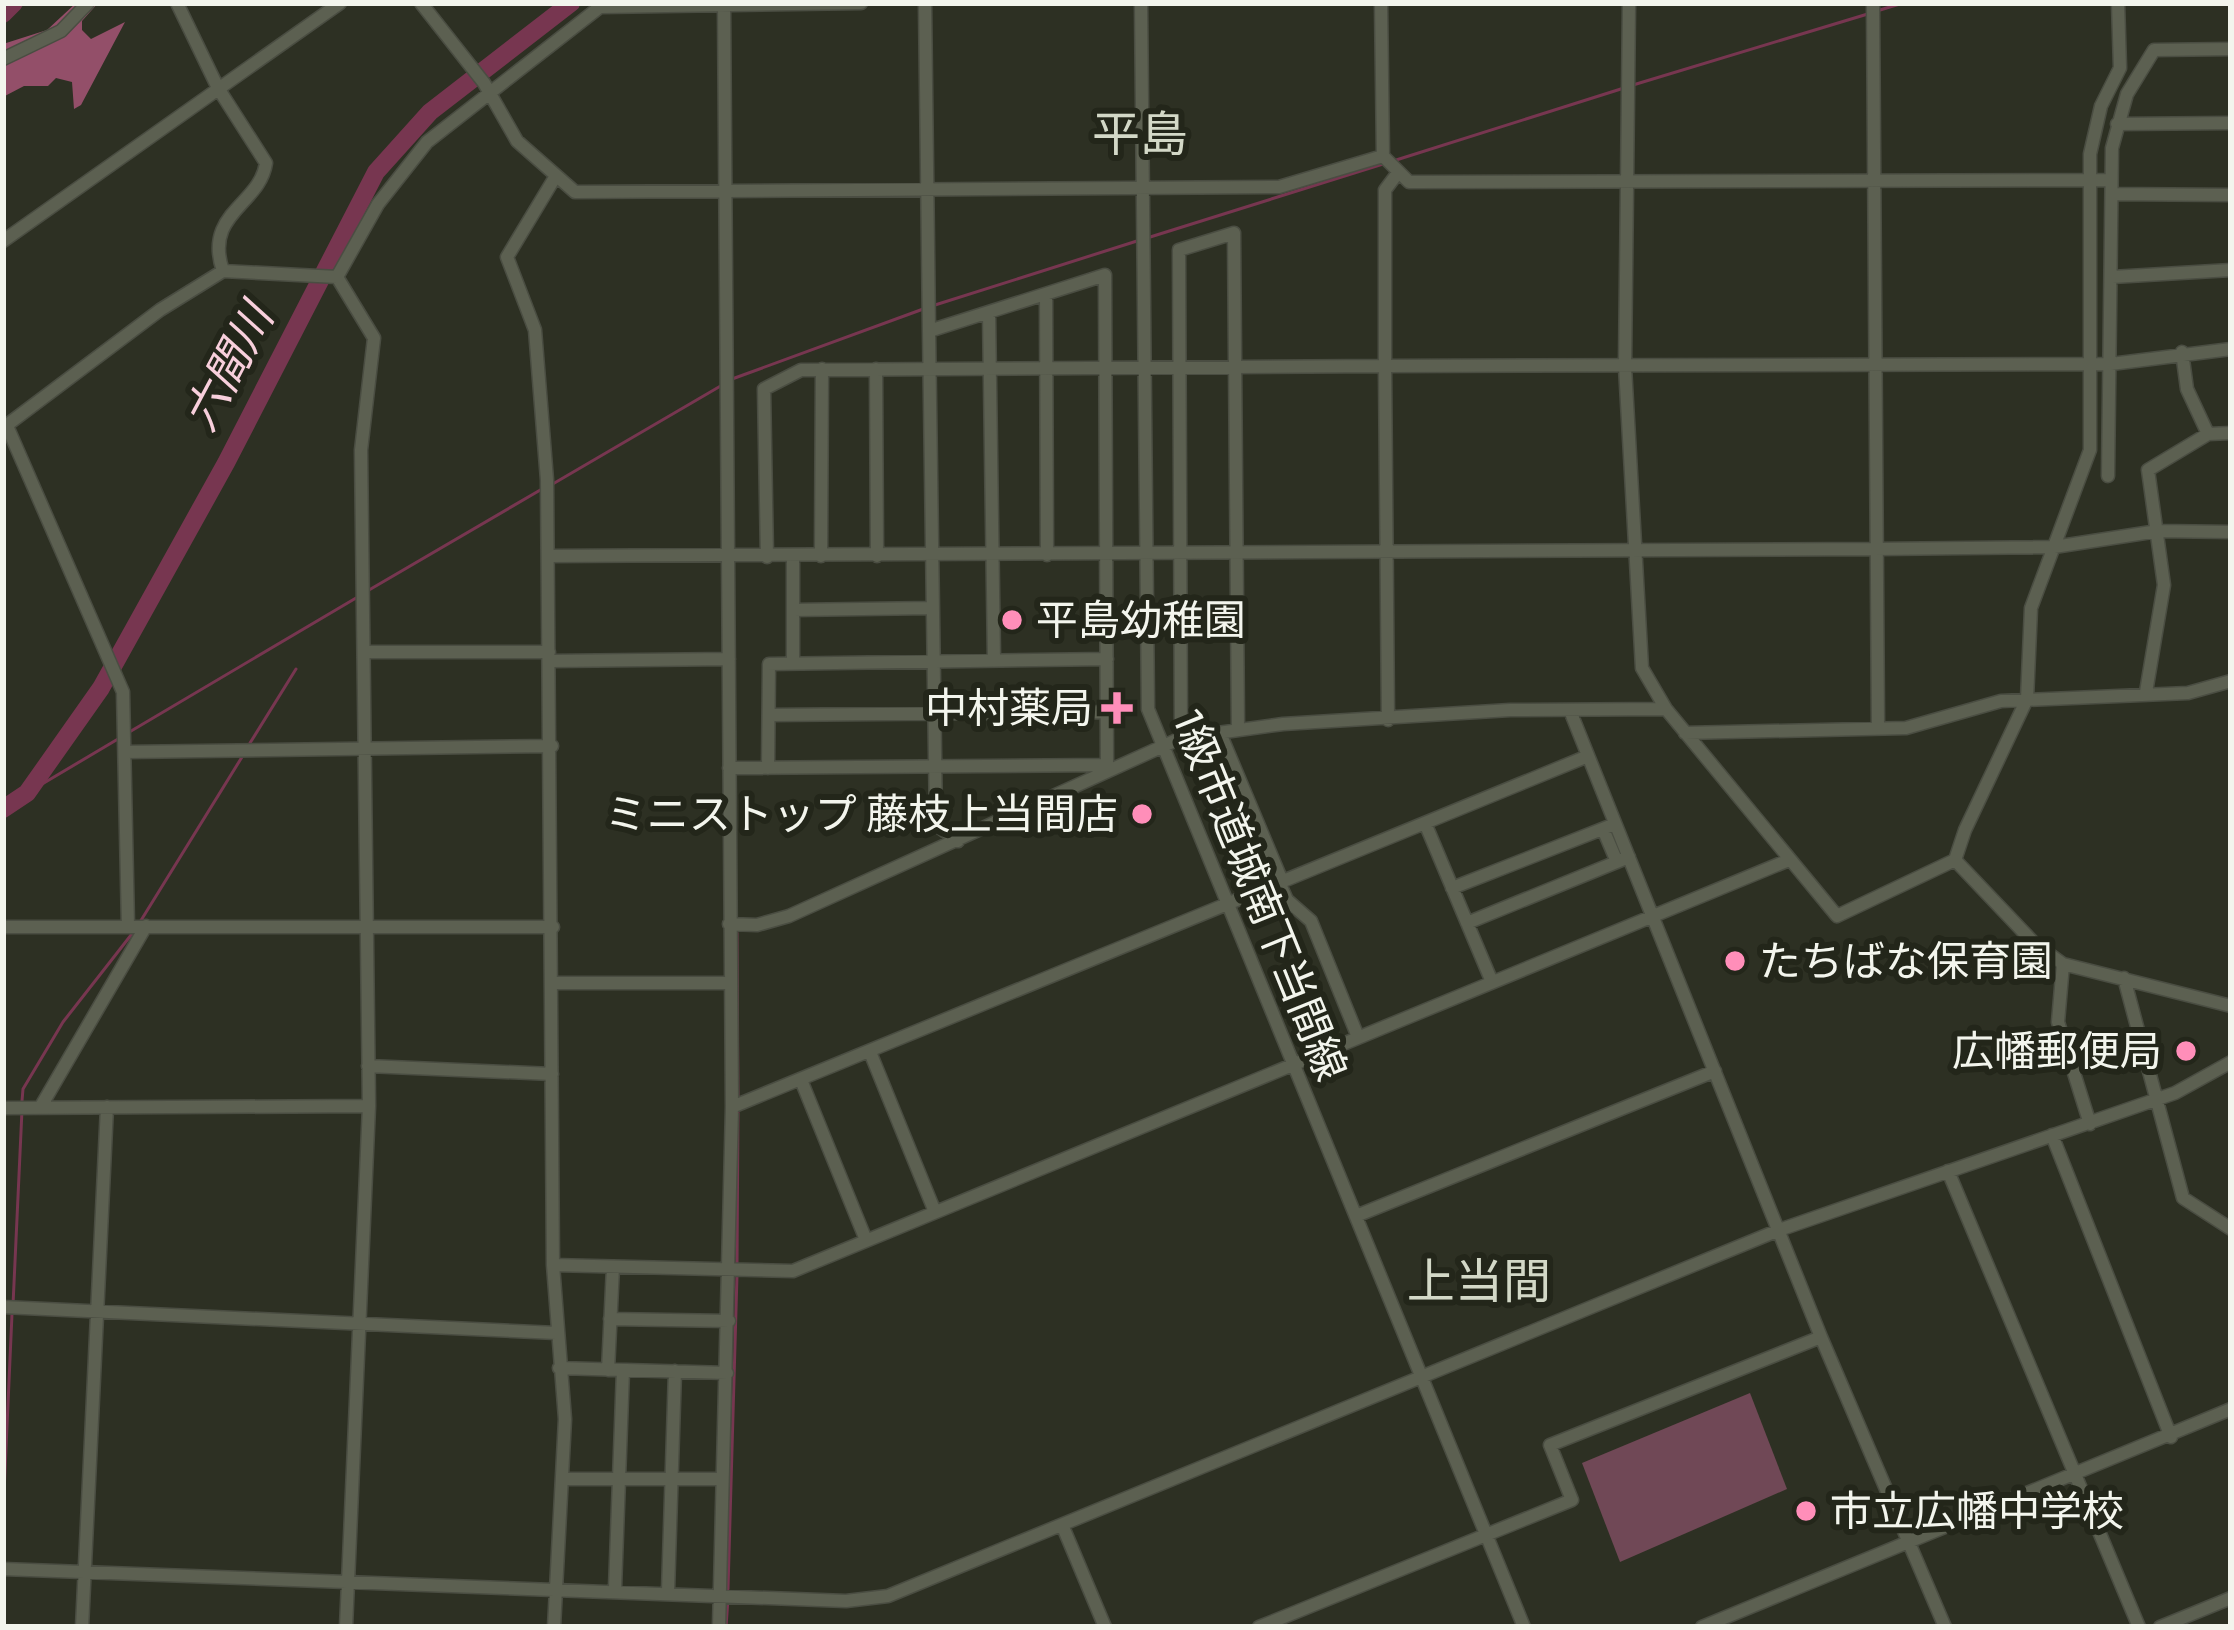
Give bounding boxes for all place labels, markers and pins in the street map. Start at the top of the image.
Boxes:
place label: 平島幼稚園 [1036,593,1246,643]
marker: 平島幼稚園 [999,607,1025,633]
place label: 中村薬局 [925,681,1093,731]
marker: 中村薬局 [1104,695,1130,721]
place label: ミニストップ 藤枝上当間店 [605,787,1118,837]
marker: ミニストップ 藤枝上当間店 [1129,801,1155,827]
place label: たちばな保育園 [1759,934,2053,984]
marker: たちばな保育園 [1722,948,1748,974]
place label: 広幡郵便局 [1952,1024,2162,1074]
marker: 広幡郵便局 [2173,1038,2199,1064]
place label: 市立広幡中学校 [1830,1484,2124,1534]
marker: 市立広幡中学校 [1793,1498,1819,1524]

